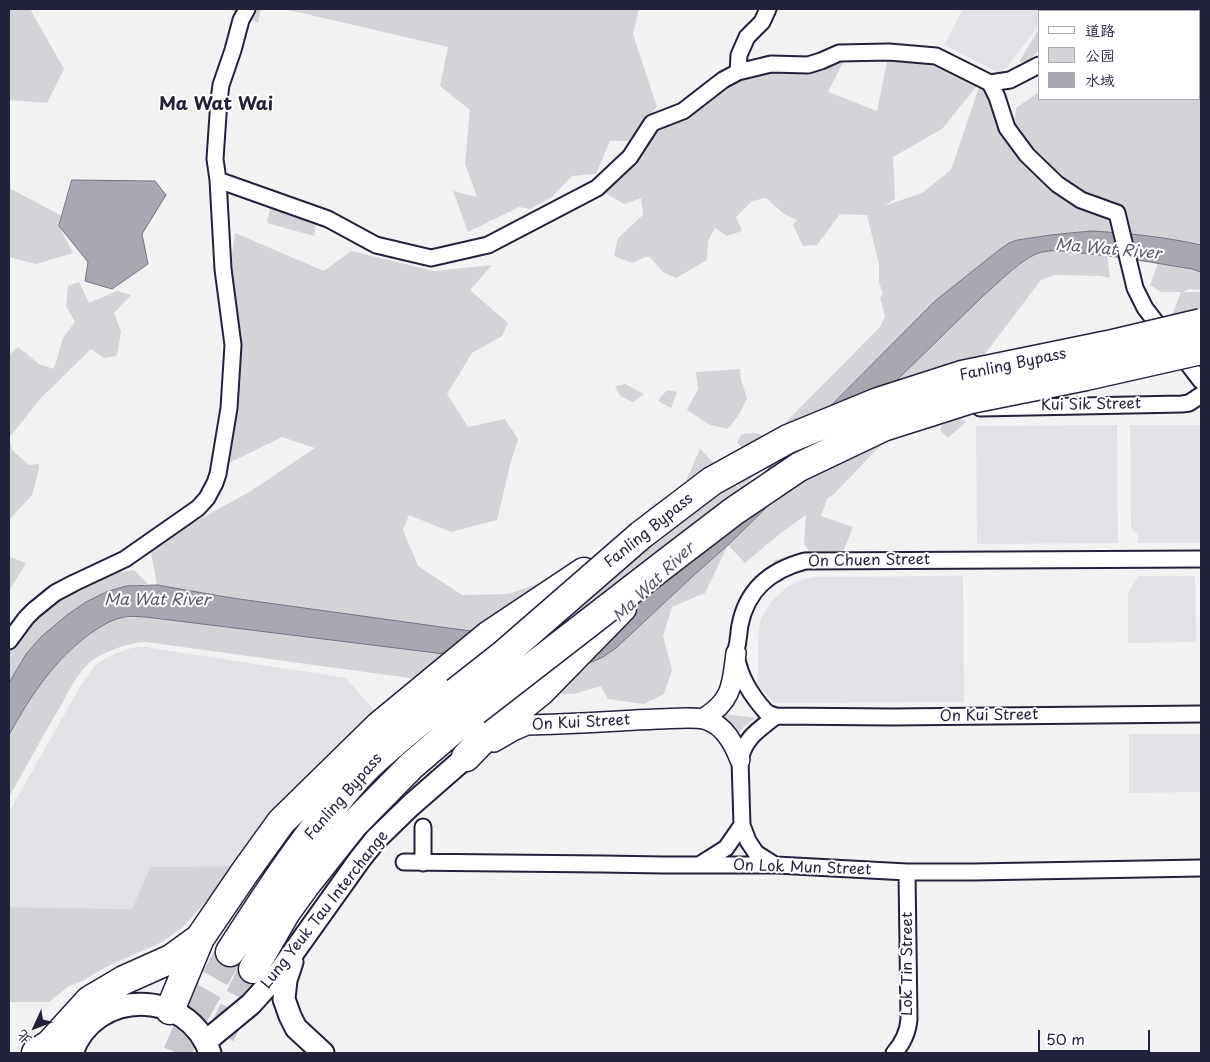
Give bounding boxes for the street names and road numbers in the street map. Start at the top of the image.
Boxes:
street label: Fanling Bypass [958,345,1068,385]
street label: Kui Sik Street [1041,395,1141,415]
street label: Fanling Bypass [601,490,697,572]
street label: On Chuen Street [808,551,930,571]
street label: On Kui Street [940,706,1038,726]
street label: On Kui Street [531,711,631,735]
street label: Fanling Bypass [302,750,386,844]
street label: Lung Yeuk Tau Interchange [258,827,392,993]
street label: On Lok Mun Street [732,857,872,879]
street label: Lok Tin Street [899,912,917,1016]

